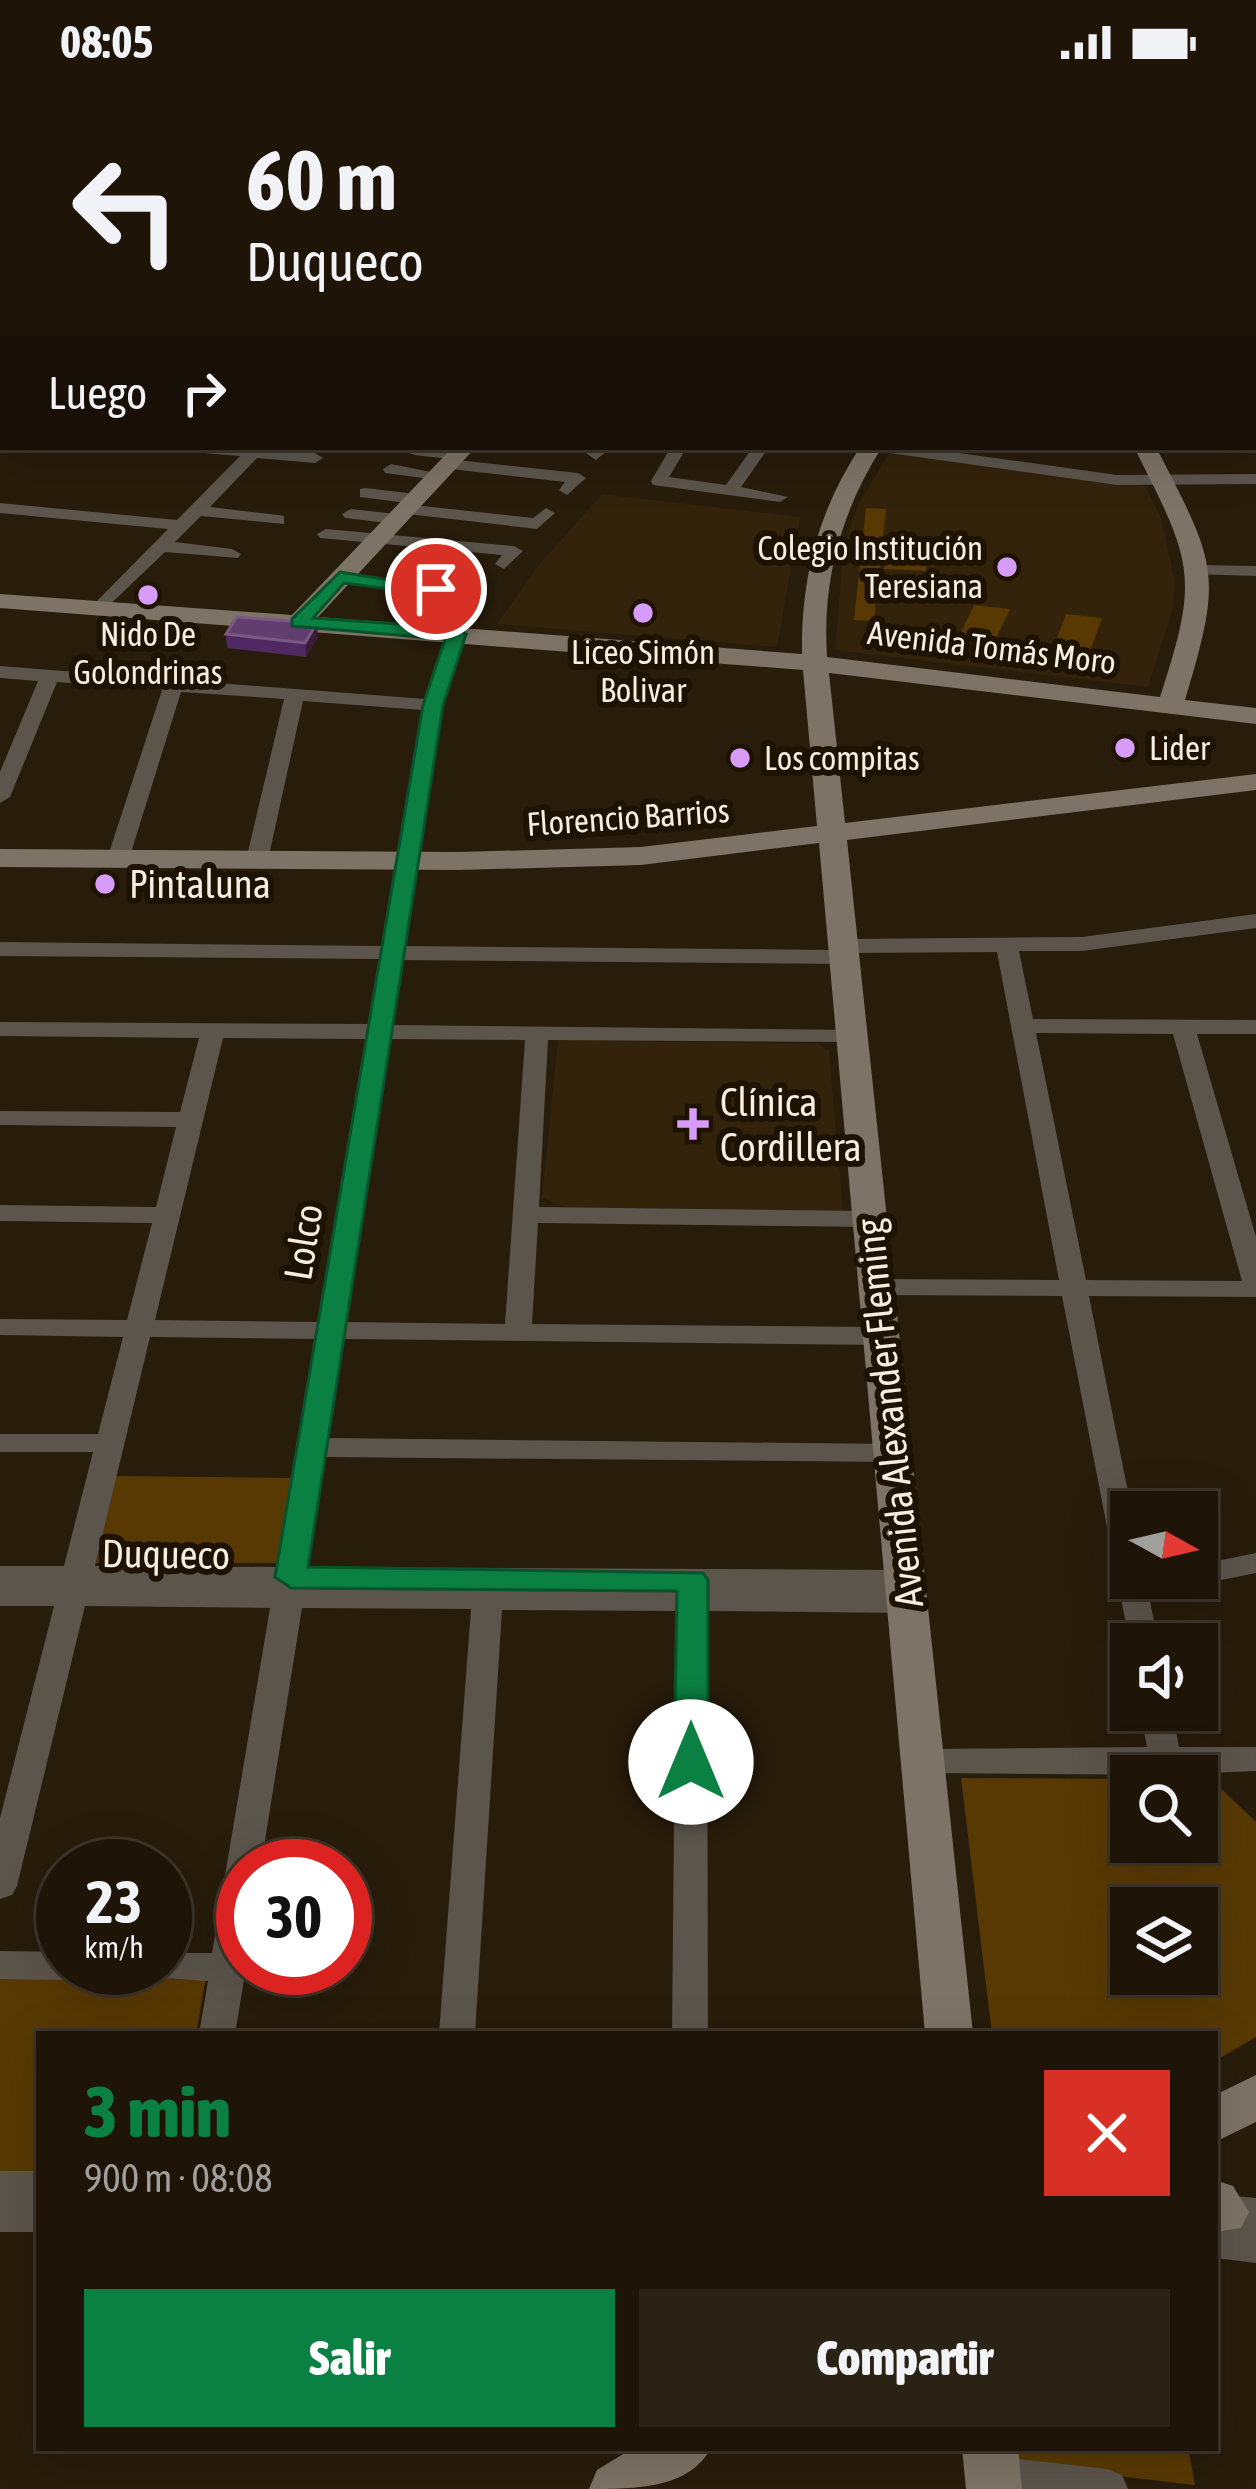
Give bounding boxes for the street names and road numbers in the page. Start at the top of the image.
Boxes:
street label: Avenida Tomás Moro [866,613,1118,681]
street label: Florencio Barrios [525,791,731,843]
street label: Lolco [275,1201,331,1283]
street label: Avenida Alexander Fleming [847,1216,931,1610]
street label: Duqueco [101,1531,231,1577]

